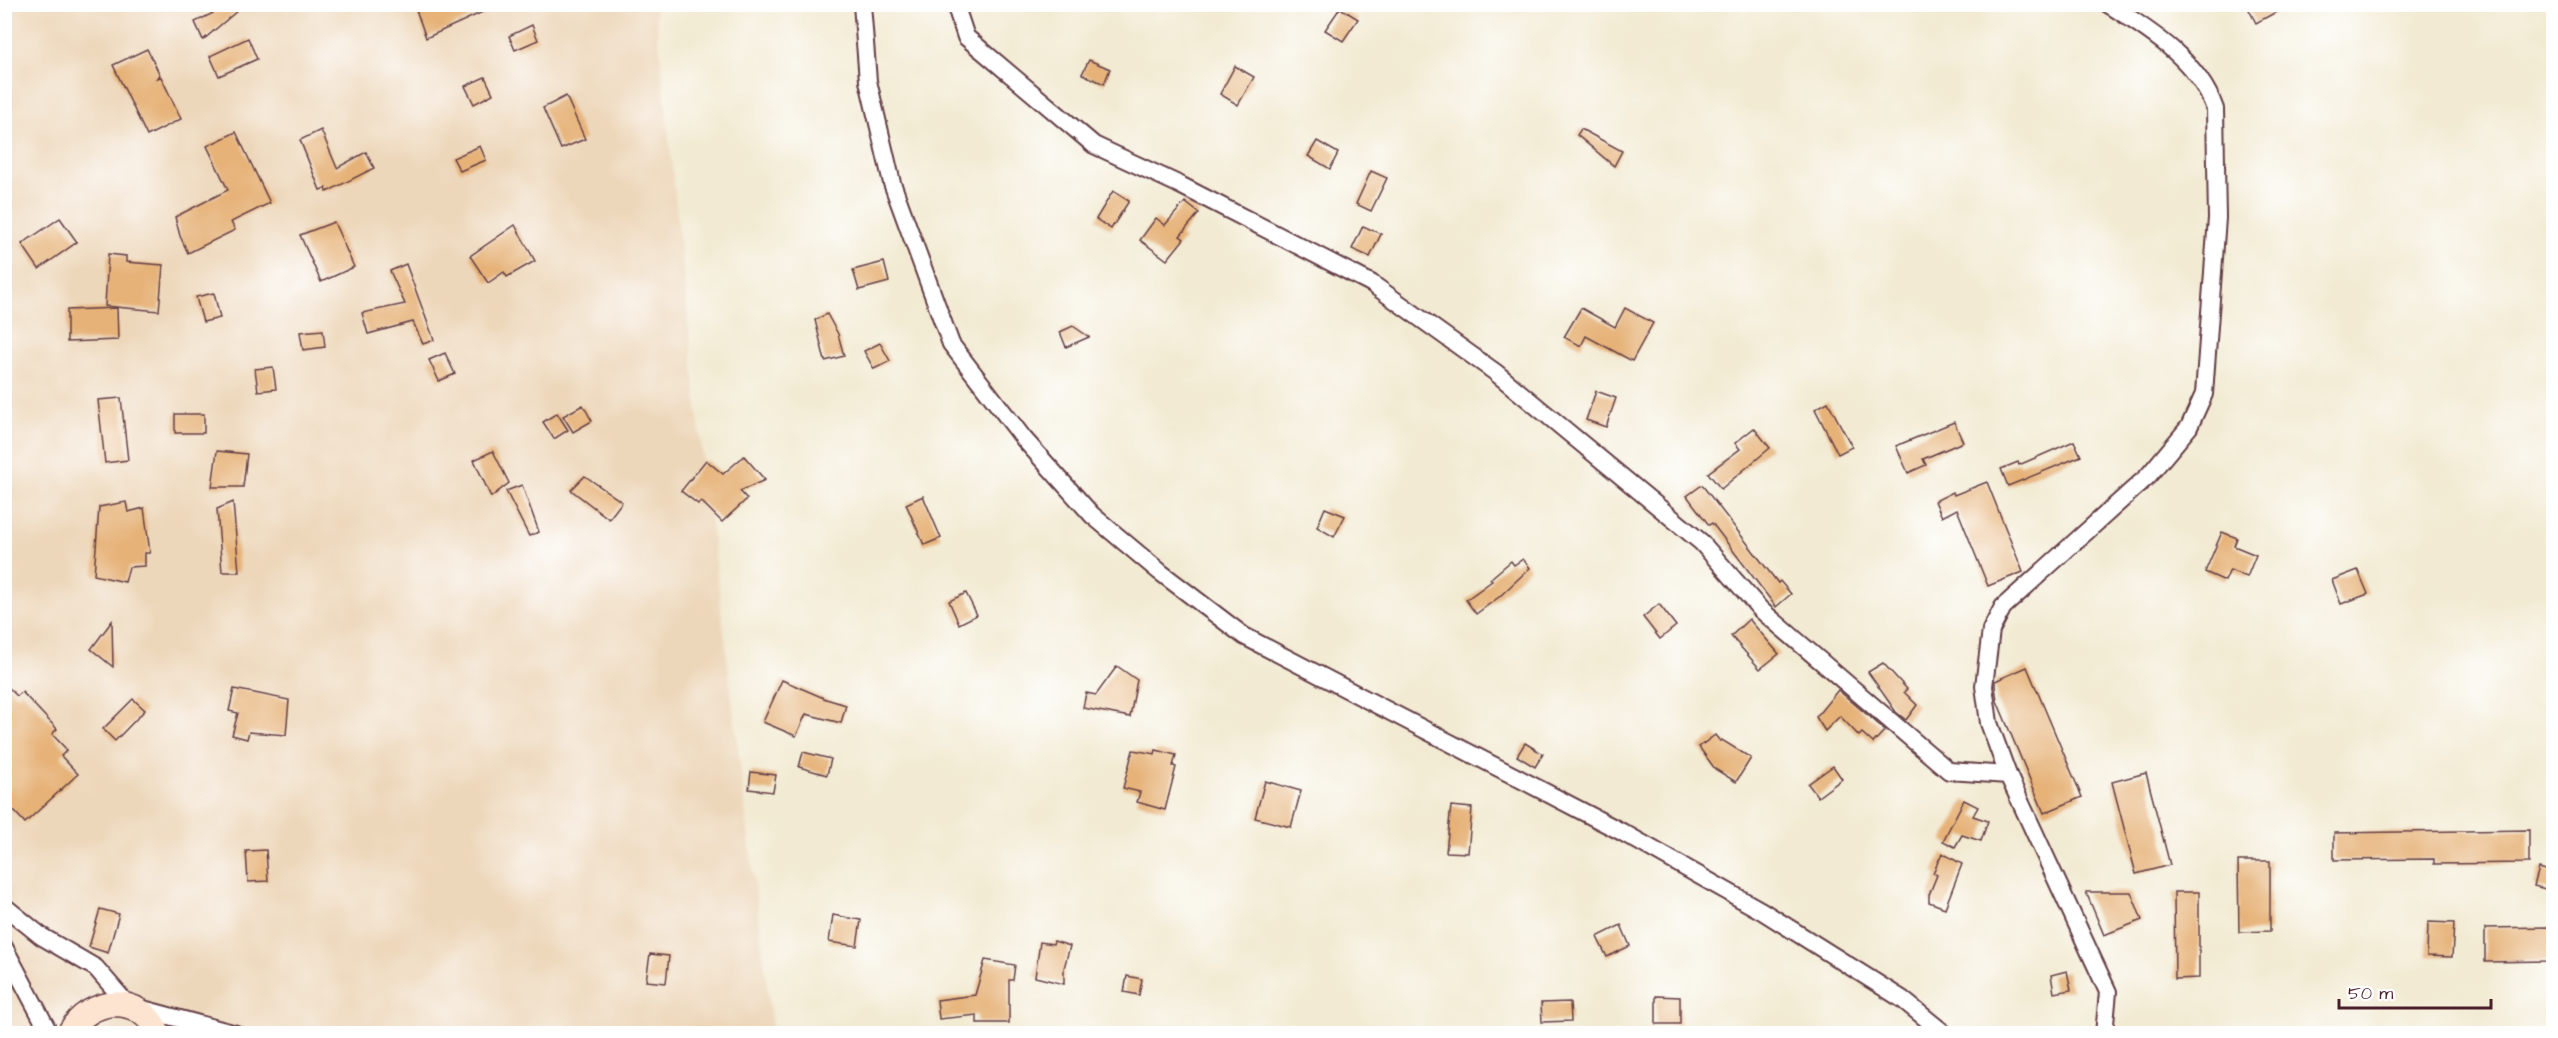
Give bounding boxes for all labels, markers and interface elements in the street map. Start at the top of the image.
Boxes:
scale bar [2339,972,2490,1010]
text: 50 m [2348,981,2393,1006]

